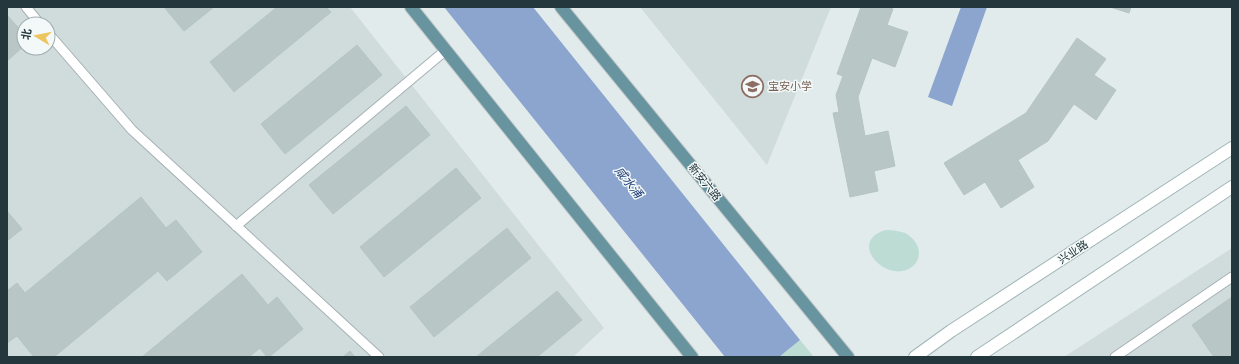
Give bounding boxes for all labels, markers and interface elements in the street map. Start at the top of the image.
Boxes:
north arrow [16,16,56,56]
text: 北 [18,28,34,41]
school or university icon: 宝安小学 [739,73,765,99]
place label: 宝安小学 [768,79,812,93]
street label: 新安六路 [686,160,724,204]
water label: 咸水涌 [612,163,647,202]
street label: 兴业路 [1055,237,1091,267]

